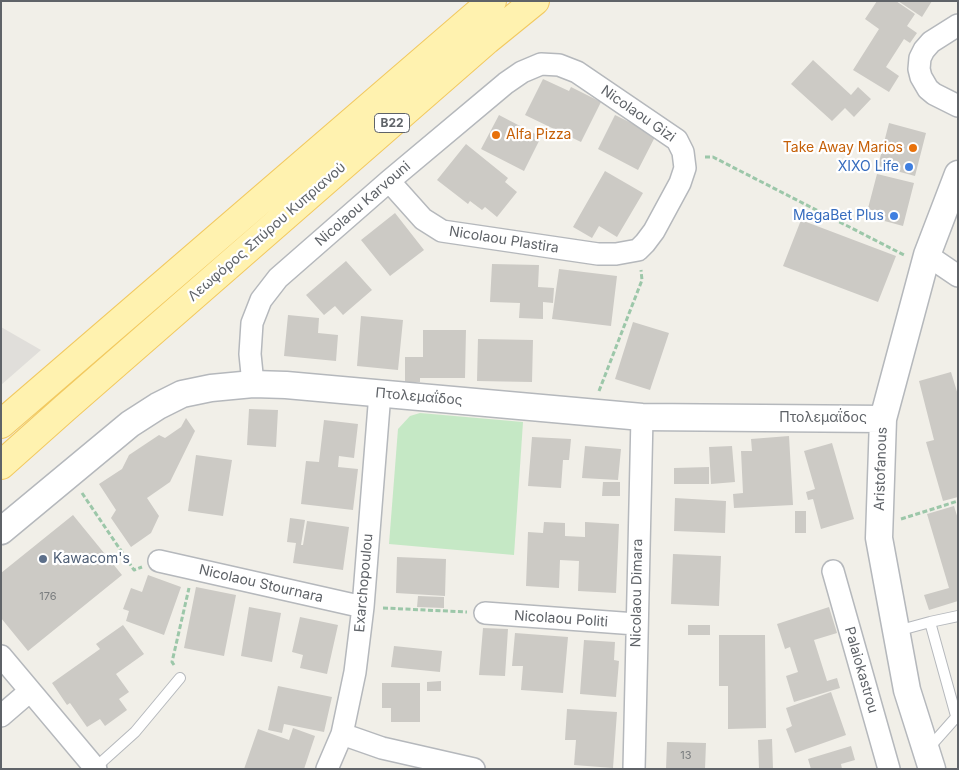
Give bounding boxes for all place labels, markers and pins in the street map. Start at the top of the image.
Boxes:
place label: Alfa Pizza [506,127,571,143]
marker: Alfa Pizza [490,129,502,141]
place label: Take Away Marios [783,140,903,156]
marker: Take Away Marios [907,142,919,154]
place label: XIXO Life [838,159,899,175]
marker: XIXO Life [903,161,915,173]
place label: MegaBet Plus [793,208,884,224]
marker: MegaBet Plus [888,210,900,222]
place label: Kawacom's [53,551,130,567]
marker: Kawacom's [37,553,49,565]

